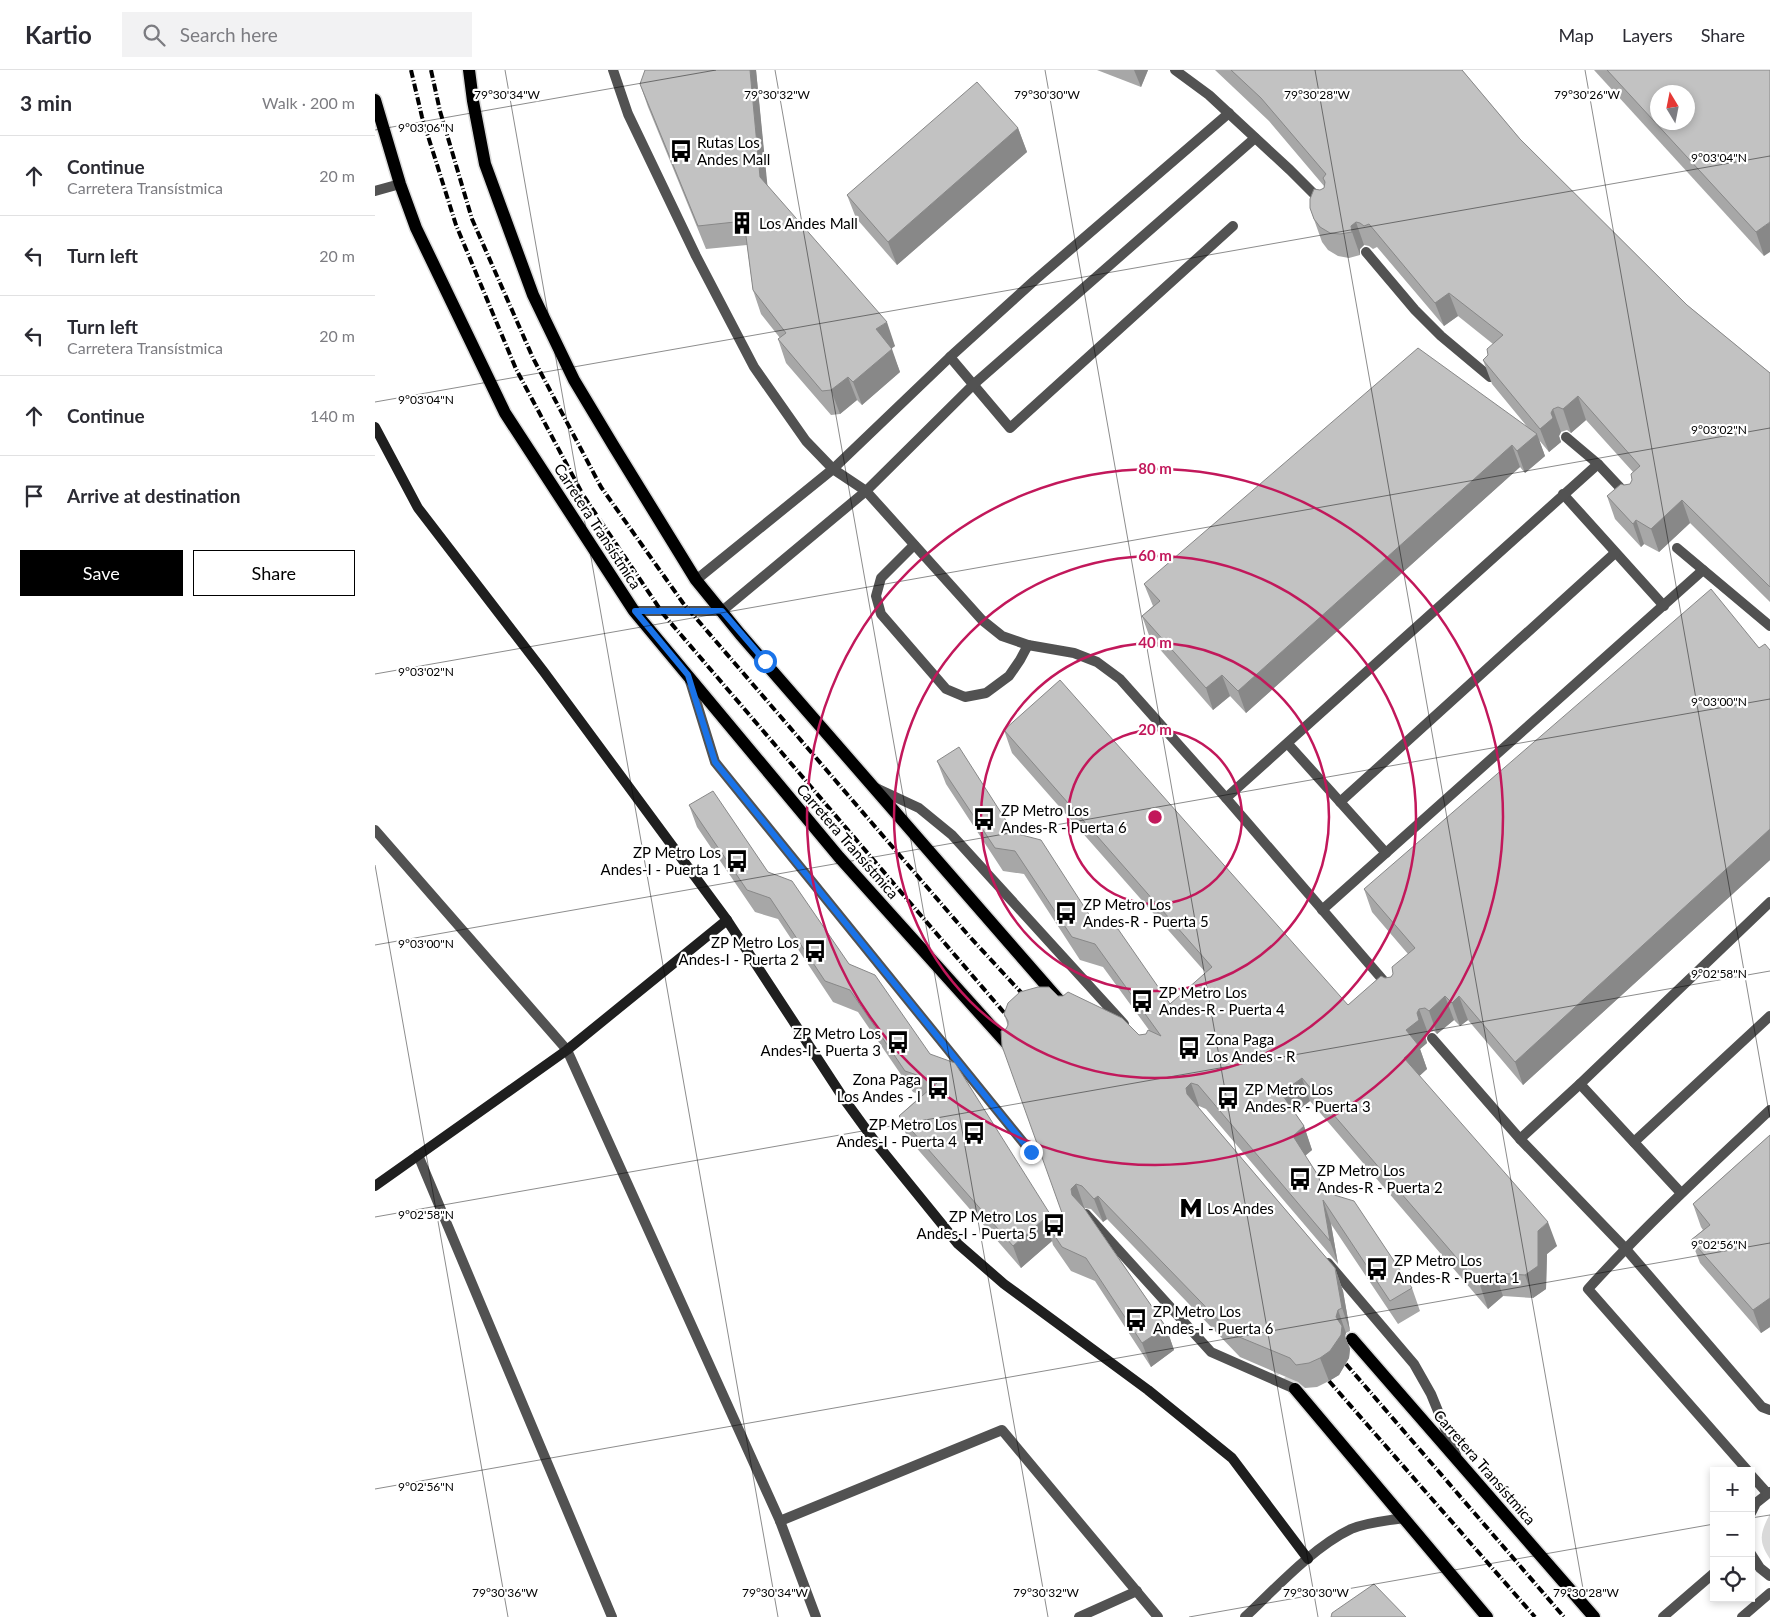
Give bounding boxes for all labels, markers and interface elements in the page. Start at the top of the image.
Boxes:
search box [122,12,472,57]
text: Kartio [25,20,92,49]
icon: search [140,21,168,49]
text: Search here [180,23,278,46]
text: Map [1558,24,1594,46]
text: Layers [1622,24,1673,46]
text: Share [1701,24,1745,46]
north arrow [1650,85,1695,130]
text: 79°30'34"W [474,87,541,102]
text: 79°30'32"W [744,87,811,102]
text: 79°30'30"W [1014,87,1081,102]
text: 79°30'28"W [1284,87,1351,102]
text: 79°30'26"W [1554,87,1621,102]
text: 3 min [20,90,72,115]
text: Walk · 200 m [262,93,355,112]
text: 9°03'06"N [398,120,454,135]
place label: Rutas Los Andes Mall [697,133,770,168]
bus stop icon: Rutas Los Andes Mall [668,138,694,164]
text: 9°03'04"N [1691,150,1747,165]
text: Continue [67,155,145,178]
icon: ahead [20,162,48,190]
text: 20 m [319,166,355,185]
text: Carretera Transístmica [67,178,223,197]
building icon: Los Andes Mall [729,210,755,236]
place label: Los Andes Mall [759,214,858,232]
icon: left [20,242,48,270]
text: Turn left [67,244,138,267]
text: 20 m [319,246,355,265]
text: Turn left [67,315,138,338]
icon: left [20,322,48,350]
text: 20 m [319,326,355,345]
text: Carretera Transístmica [67,338,223,357]
text: 9°03'04"N [398,392,454,407]
icon: ahead [20,402,48,430]
text: Continue [67,404,145,427]
text: 140 m [310,406,355,425]
text: 9°03'02"N [1691,422,1747,437]
text: 80 m [1138,459,1172,477]
street label: Carretera Transístmica [551,460,645,592]
icon: arrive [20,482,48,510]
text: Arrive at destination [67,484,240,507]
text: 60 m [1138,546,1172,564]
button: Save [20,550,183,596]
button: Share [193,550,355,596]
text: 40 m [1138,633,1172,651]
route start [754,650,777,673]
text: 9°03'02"N [398,664,454,679]
text: 9°03'00"N [1691,694,1747,709]
text: 20 m [1138,720,1172,738]
street label: Carretera Transístmica [793,780,903,902]
place label: ZP Metro Los Andes-R - Puerta 6 [1001,801,1127,836]
bus stop icon: ZP Metro Los Andes-R - Puerta 6 [971,806,997,832]
centre of rings [1146,808,1164,826]
place label: ZP Metro Los Andes-I - Puerta 1 [601,843,721,878]
bus stop icon: ZP Metro Los Andes-I - Puerta 1 [724,848,750,874]
place label: ZP Metro Los Andes-R - Puerta 5 [1083,895,1209,930]
bus stop icon: ZP Metro Los Andes-R - Puerta 5 [1053,900,1079,926]
place label: ZP Metro Los Andes-I - Puerta 2 [679,933,799,968]
text: 9°03'00"N [398,936,454,951]
bus stop icon: ZP Metro Los Andes-I - Puerta 2 [802,938,828,964]
text: 9°02'58"N [1691,966,1747,981]
place label: ZP Metro Los Andes-R - Puerta 4 [1159,983,1285,1018]
bus stop icon: ZP Metro Los Andes-R - Puerta 4 [1129,988,1155,1014]
place label: ZP Metro Los Andes-I - Puerta 3 [761,1024,881,1059]
bus stop icon: ZP Metro Los Andes-I - Puerta 3 [885,1029,911,1055]
place label: Zona Paga Los Andes - R [1206,1030,1296,1065]
bus stop icon: Zona Paga Los Andes - R [1176,1035,1202,1061]
place label: Zona Paga Los Andes - I [837,1070,921,1105]
bus stop icon: Zona Paga Los Andes - I [925,1075,951,1101]
place label: ZP Metro Los Andes-R - Puerta 3 [1245,1080,1371,1115]
bus stop icon: ZP Metro Los Andes-R - Puerta 3 [1215,1085,1241,1111]
place label: ZP Metro Los Andes-I - Puerta 4 [837,1115,957,1150]
bus stop icon: ZP Metro Los Andes-I - Puerta 4 [961,1120,987,1146]
route end [1020,1141,1043,1164]
place label: ZP Metro Los Andes-R - Puerta 2 [1317,1161,1443,1196]
bus stop icon: ZP Metro Los Andes-R - Puerta 2 [1287,1166,1313,1192]
metro station icon: Los Andes [1178,1195,1204,1221]
place label: Los Andes [1207,1199,1274,1217]
text: 9°02'58"N [398,1207,454,1222]
place label: ZP Metro Los Andes-I - Puerta 5 [917,1207,1037,1242]
bus stop icon: ZP Metro Los Andes-I - Puerta 5 [1041,1212,1067,1238]
text: 9°02'56"N [1691,1237,1747,1252]
place label: ZP Metro Los Andes-R - Puerta 1 [1394,1251,1520,1286]
bus stop icon: ZP Metro Los Andes-R - Puerta 1 [1364,1256,1390,1282]
place label: ZP Metro Los Andes-I - Puerta 6 [1153,1302,1274,1337]
bus stop icon: ZP Metro Los Andes-I - Puerta 6 [1123,1307,1149,1333]
street label: Carretera Transístmica [1430,1406,1540,1528]
map controls [1710,1467,1755,1602]
button: + [1710,1467,1755,1512]
text: 9°02'56"N [398,1479,454,1494]
button: − [1710,1512,1755,1557]
button: locate [1710,1557,1755,1602]
text: 79°30'36"W [472,1585,539,1600]
text: 79°30'34"W [742,1585,809,1600]
text: 79°30'32"W [1013,1585,1080,1600]
text: 79°30'30"W [1283,1585,1350,1600]
text: 79°30'28"W [1553,1585,1620,1600]

